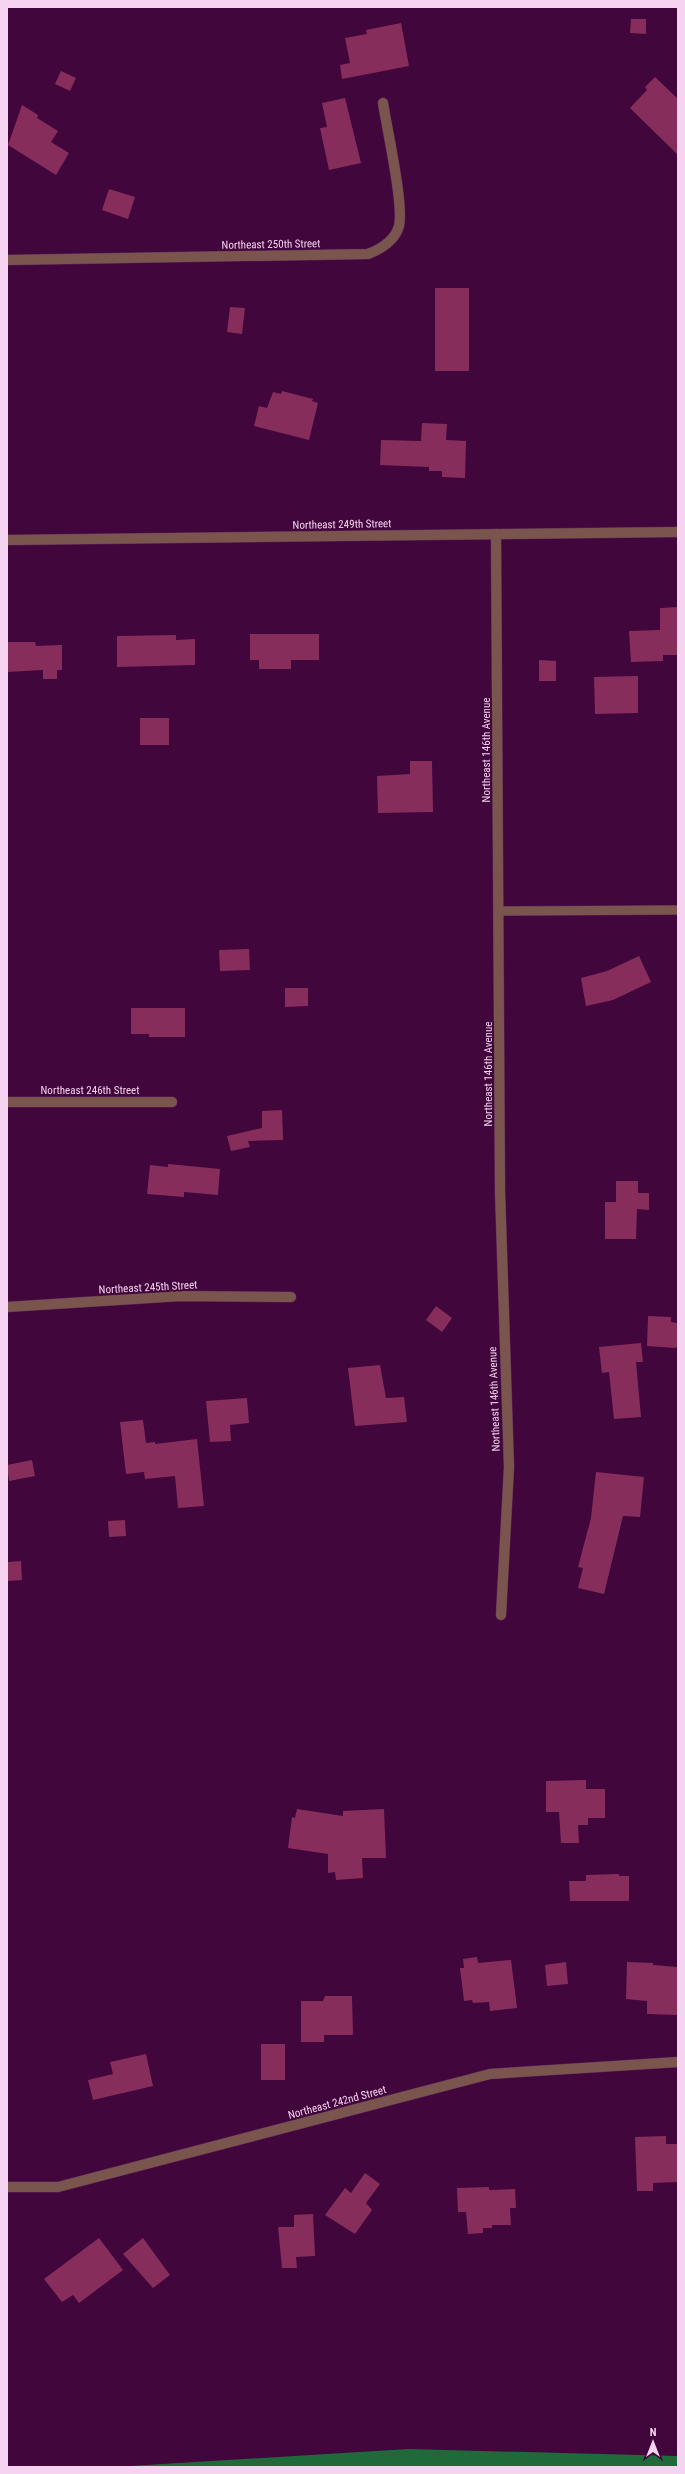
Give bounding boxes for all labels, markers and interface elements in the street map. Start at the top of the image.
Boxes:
street label: Northeast 250th Street [221,237,321,252]
street label: Northeast 249th Street [292,517,392,532]
street label: Northeast 146th Avenue [480,698,493,802]
street label: Northeast 146th Avenue [482,1022,495,1126]
street label: Northeast 246th Street [41,1084,139,1097]
street label: Northeast 245th Street [98,1278,198,1297]
street label: Northeast 146th Avenue [486,1346,503,1452]
street label: Northeast 242nd Street [287,2083,388,2122]
north arrow [633,2422,673,2462]
text: N [650,2426,657,2439]

